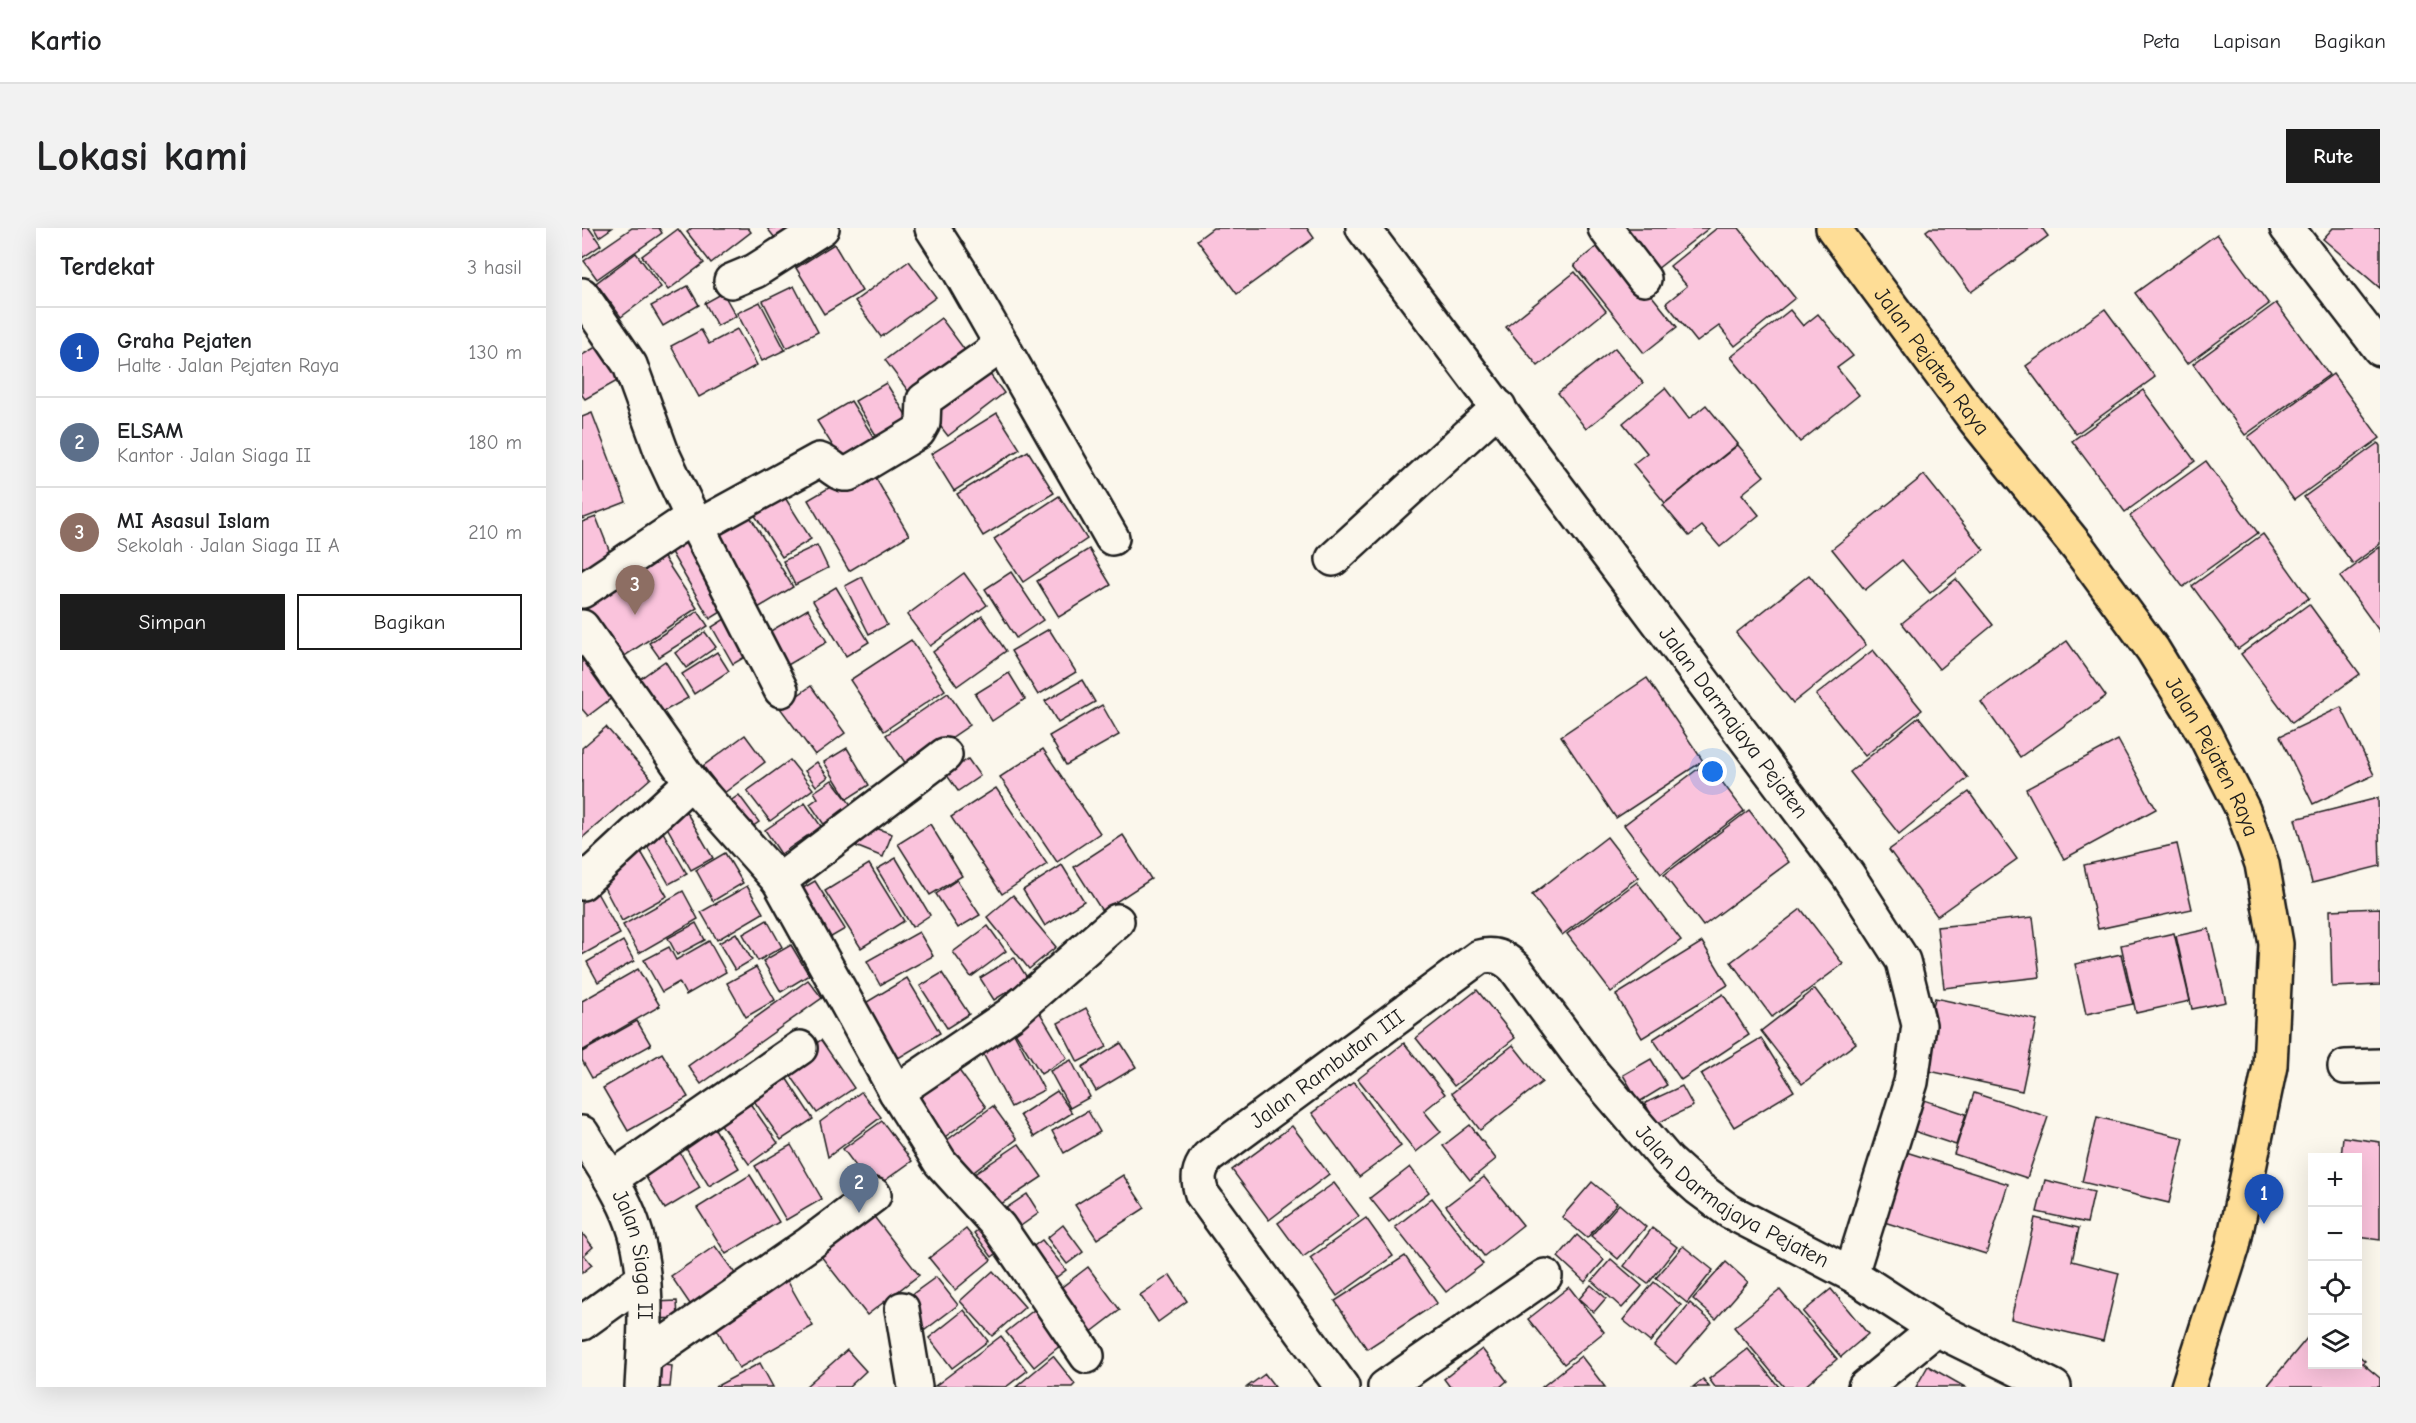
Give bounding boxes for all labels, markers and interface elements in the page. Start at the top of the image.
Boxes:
text: Kartio [30,25,102,57]
text: Peta [2142,29,2180,53]
text: Lapisan [2213,29,2281,53]
text: Bagikan [2314,29,2386,53]
button: Rute [2286,129,2380,183]
text: Lokasi kami [36,132,248,181]
text: Terdekat [60,252,154,282]
text: 3 hasil [467,256,522,279]
street label: Jalan Pejaten Raya [1868,282,1995,441]
text: Graha Pejaten [117,328,252,354]
text: 1 [76,341,83,364]
text: 130 m [469,341,522,364]
text: Halte · Jalan Pejaten Raya [117,354,339,377]
text: ELSAM [117,418,183,444]
text: 2 [75,431,84,454]
text: 180 m [468,431,522,454]
text: Kantor · Jalan Siaga II [117,444,311,467]
text: MI Asasul Islam [117,508,270,534]
text: 3 [75,521,84,544]
text: 210 m [468,521,522,544]
text: Sekolah · Jalan Siaga II A [117,534,340,557]
pin: 3 [616,566,654,615]
button: Simpan [60,594,285,650]
button: Bagikan [297,594,522,650]
street label: Jalan Darmajaya Pejaten [1653,621,1814,824]
street label: Jalan Pejaten Raya [2159,672,2264,840]
your location [1698,757,1727,786]
street label: Jalan Rambutan III [1245,1004,1409,1134]
street label: Jalan Darmajaya Pejaten [1630,1119,1833,1273]
map controls [2308,1153,2362,1369]
button: + [2308,1153,2362,1207]
pin: 2 [840,1164,878,1213]
pin: 1 [2244,1174,2284,1224]
street label: Jalan Siaga II [606,1185,658,1320]
button: − [2308,1207,2362,1261]
button: locate [2308,1261,2362,1315]
button: layers [2308,1315,2362,1369]

